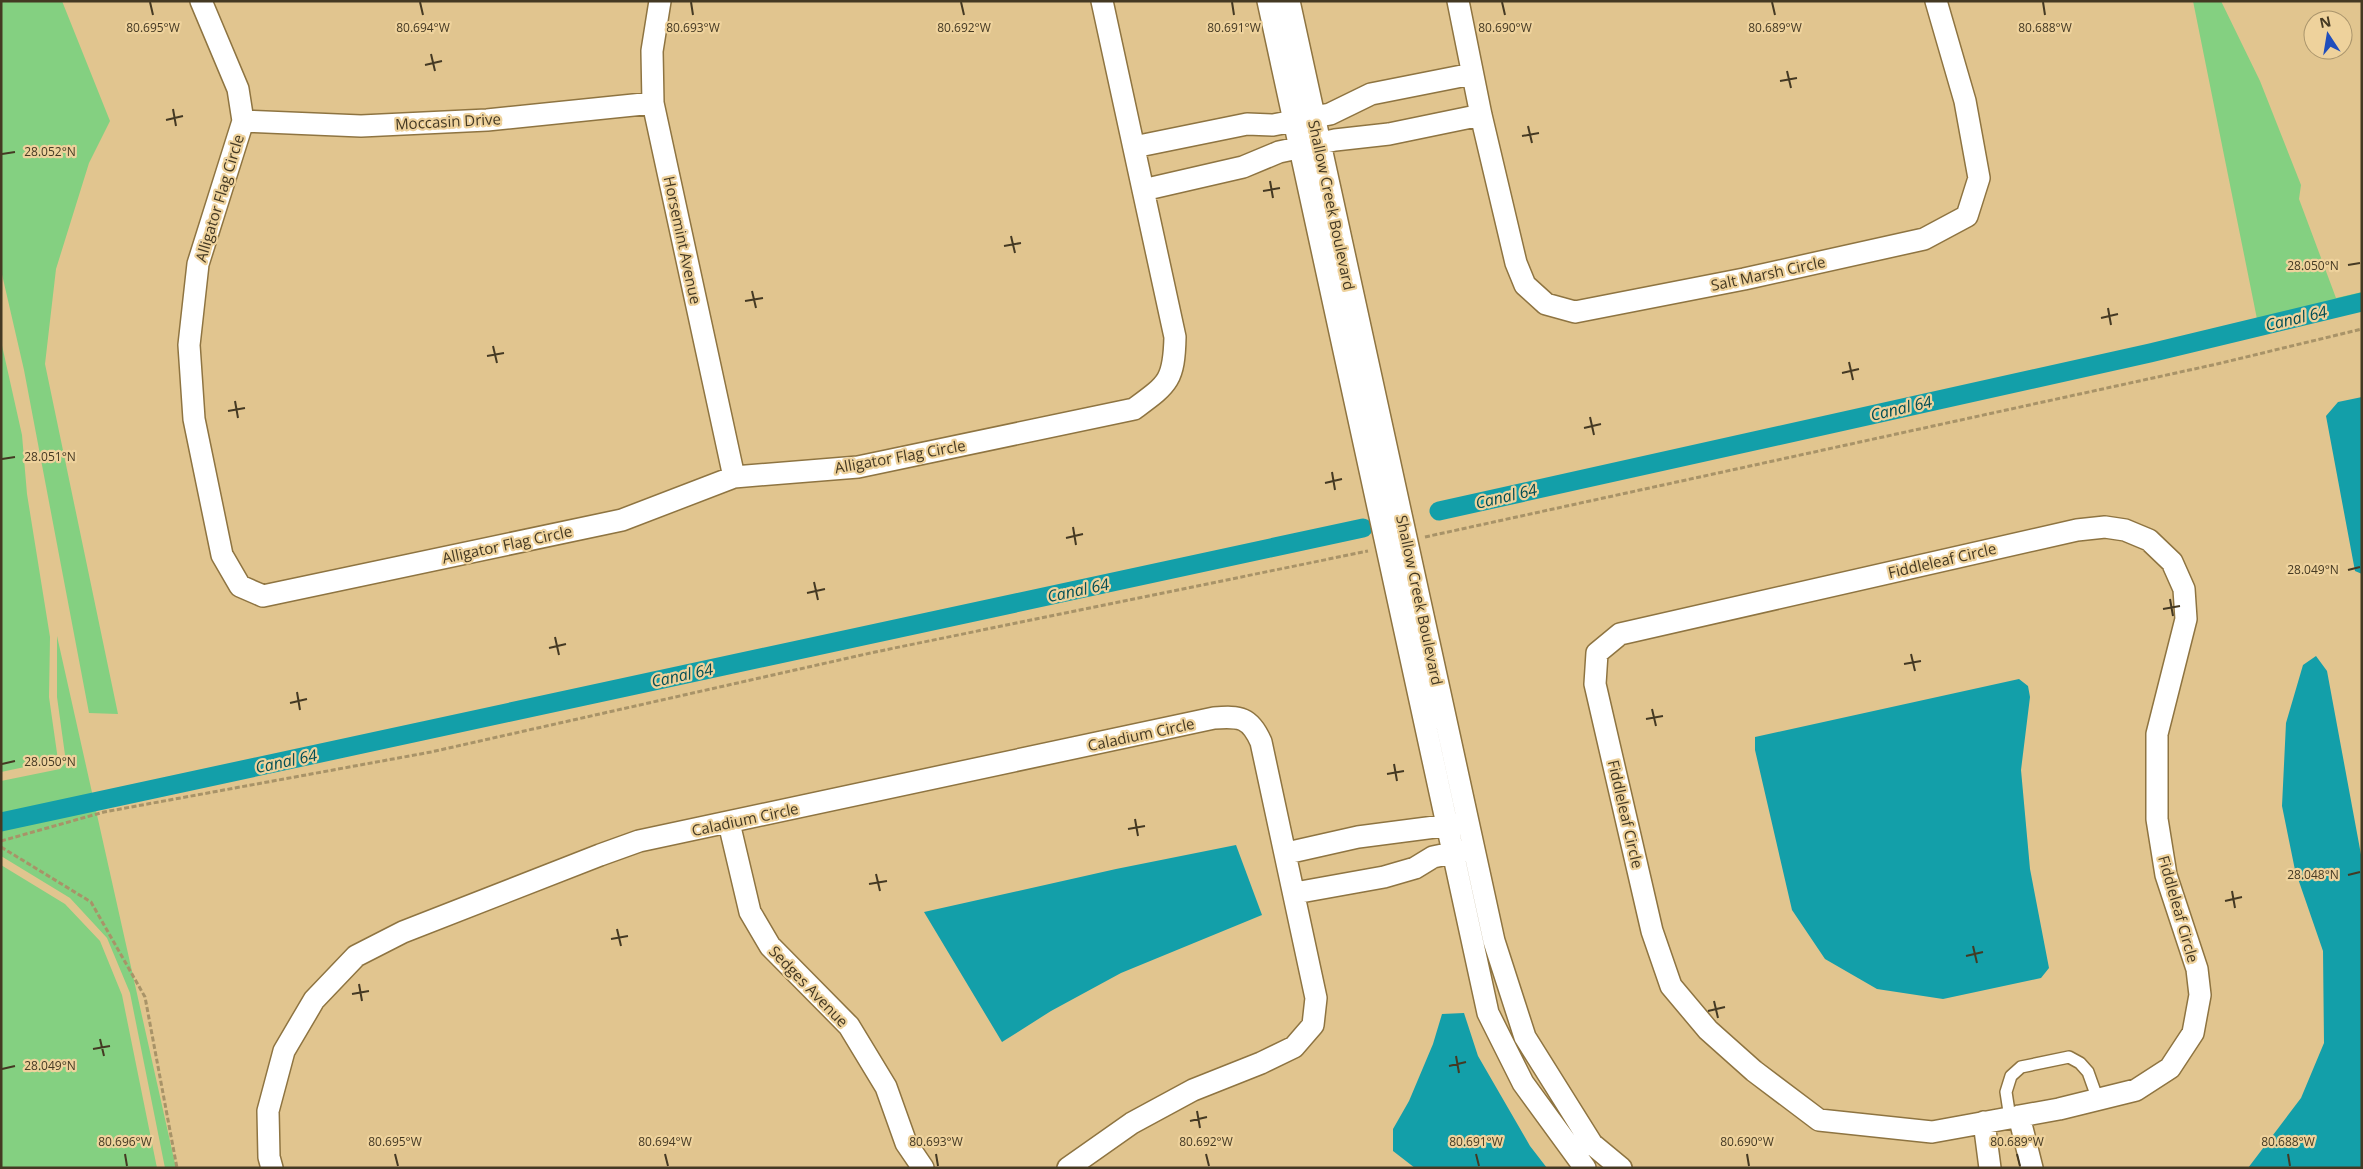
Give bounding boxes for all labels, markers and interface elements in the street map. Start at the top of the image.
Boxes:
north arrow [2303,10,2353,60]
text: N [2318,11,2333,32]
text: 80.695°W [126,19,180,36]
text: 80.694°W [396,19,450,36]
text: 80.693°W [666,19,720,36]
text: 80.692°W [937,19,991,36]
text: 80.691°W [1207,19,1261,36]
text: 80.690°W [1478,19,1532,36]
text: 80.689°W [1748,19,1802,36]
text: 80.688°W [2018,19,2072,36]
street label: Moccasin Drive [395,108,501,134]
street label: Shallow Creek Boulevard [1304,118,1360,292]
street label: Alligator Flag Circle [190,132,248,264]
text: 28.052°N [24,143,76,160]
street label: Horsemint Avenue [660,174,706,306]
street label: Salt Marsh Circle [1709,251,1827,295]
text: 28.050°N [2287,257,2339,274]
water label: Canal 64 [2263,300,2329,336]
water label: Canal 64 [1868,390,1934,426]
street label: Alligator Flag Circle [833,435,967,477]
text: 28.051°N [24,448,76,465]
water label: Canal 64 [1473,478,1539,514]
street label: Shallow Creek Boulevard [1392,513,1448,687]
street label: Alligator Flag Circle [440,520,574,568]
street label: Fiddleleaf Circle [1886,538,1998,582]
text: 28.049°N [2287,561,2339,578]
water label: Canal 64 [1045,573,1111,607]
water label: Canal 64 [649,658,715,692]
street label: Caladium Circle [1086,713,1196,755]
water label: Canal 64 [253,744,319,778]
text: 28.050°N [24,753,76,770]
street label: Fiddleleaf Circle [1604,758,1648,870]
street label: Caladium Circle [690,798,800,840]
street label: Fiddleleaf Circle [2154,853,2204,965]
text: 28.048°N [2287,866,2339,883]
street label: Sedges Avenue [765,941,853,1031]
text: 28.049°N [24,1057,76,1074]
text: 80.696°W [98,1133,152,1150]
text: 80.695°W [368,1133,422,1150]
text: 80.694°W [638,1133,692,1150]
text: 80.693°W [909,1133,963,1150]
text: 80.692°W [1179,1133,1233,1150]
text: 80.691°W [1449,1133,1503,1150]
text: 80.690°W [1720,1133,1774,1150]
text: 80.689°W [1990,1133,2044,1150]
text: 80.688°W [2261,1133,2315,1150]

